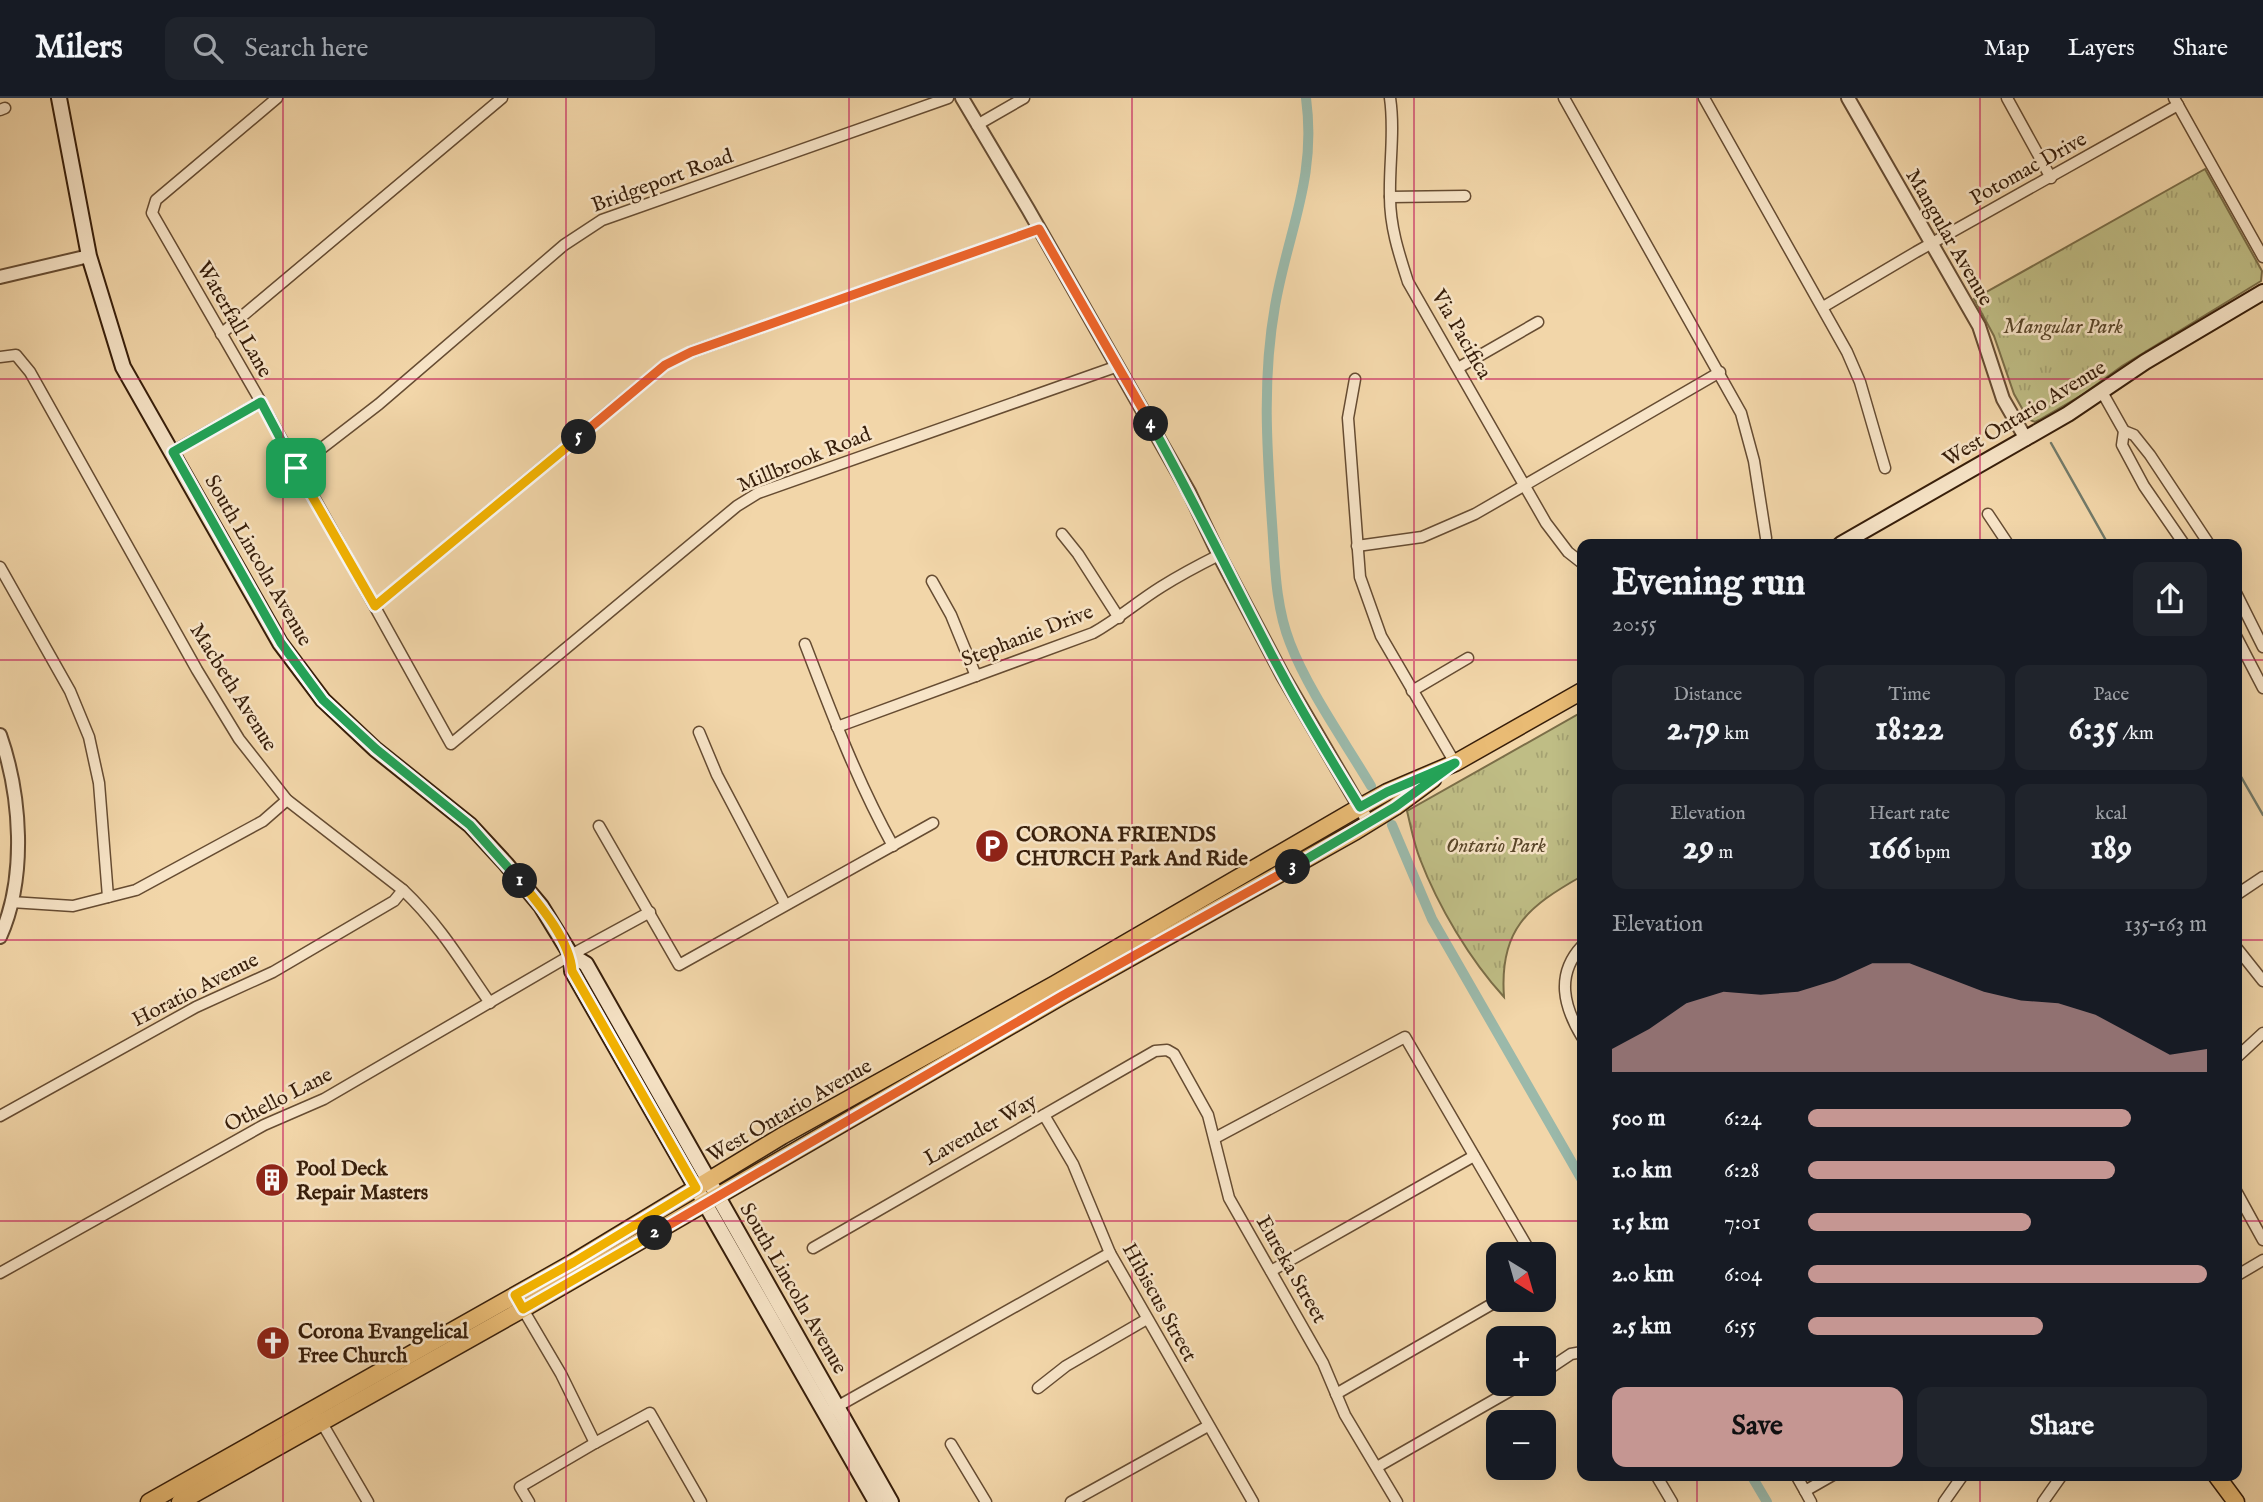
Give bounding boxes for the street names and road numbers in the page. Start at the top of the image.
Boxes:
street label: Potomac Drive [1966,126,2092,212]
street label: Bridgeport Road [588,143,738,220]
street label: Mangular Avenue [1899,164,1999,311]
street label: Waterfall Lane [190,257,278,383]
street label: Via Pacifica [1424,284,1498,385]
street label: West Ontario Avenue [1938,355,2112,474]
street label: Millbrook Road [734,421,876,499]
street label: South Lincoln Avenue [198,470,318,652]
street label: Stephanie Drive [958,599,1098,674]
street label: Macbeth Avenue [183,619,283,757]
street label: Horatio Avenue [128,947,264,1034]
street label: West Ontario Avenue [703,1053,877,1169]
street label: Othello Lane [220,1061,337,1139]
street label: Lavender Way [920,1088,1042,1172]
street label: South Lincoln Avenue [733,1198,853,1380]
street label: Eureka Street [1249,1211,1332,1328]
street label: Hibiscus Street [1115,1239,1202,1367]

